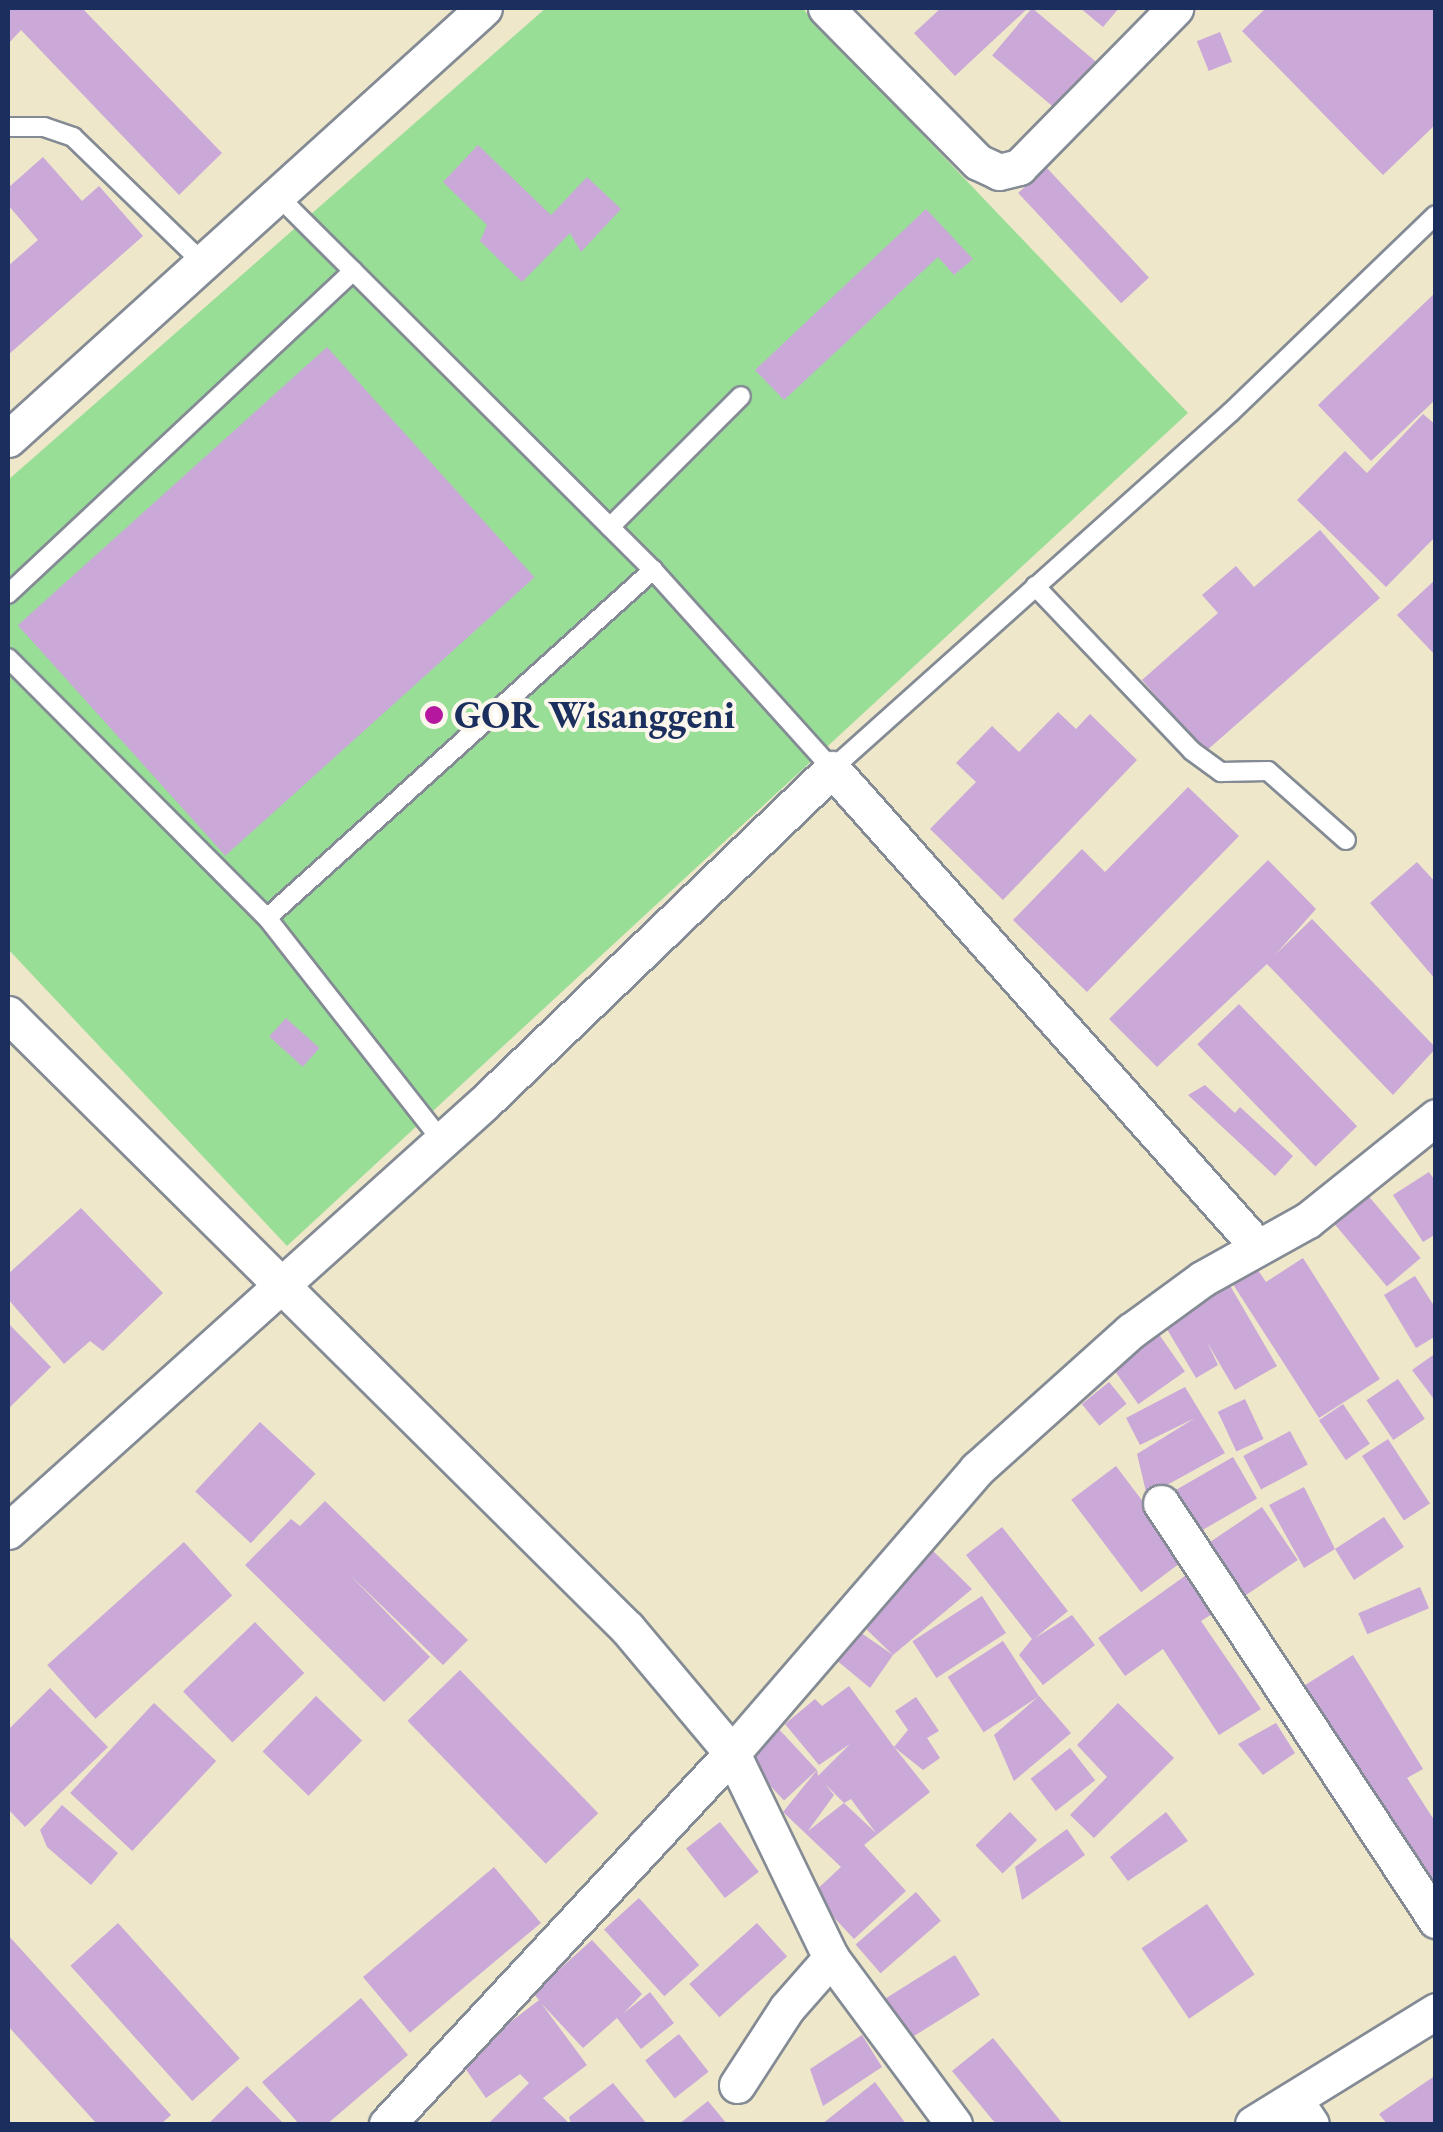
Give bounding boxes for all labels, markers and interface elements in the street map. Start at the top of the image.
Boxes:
place label: GOR Wisanggeni [454,692,735,738]
marker: GOR Wisanggeni [423,704,445,726]

